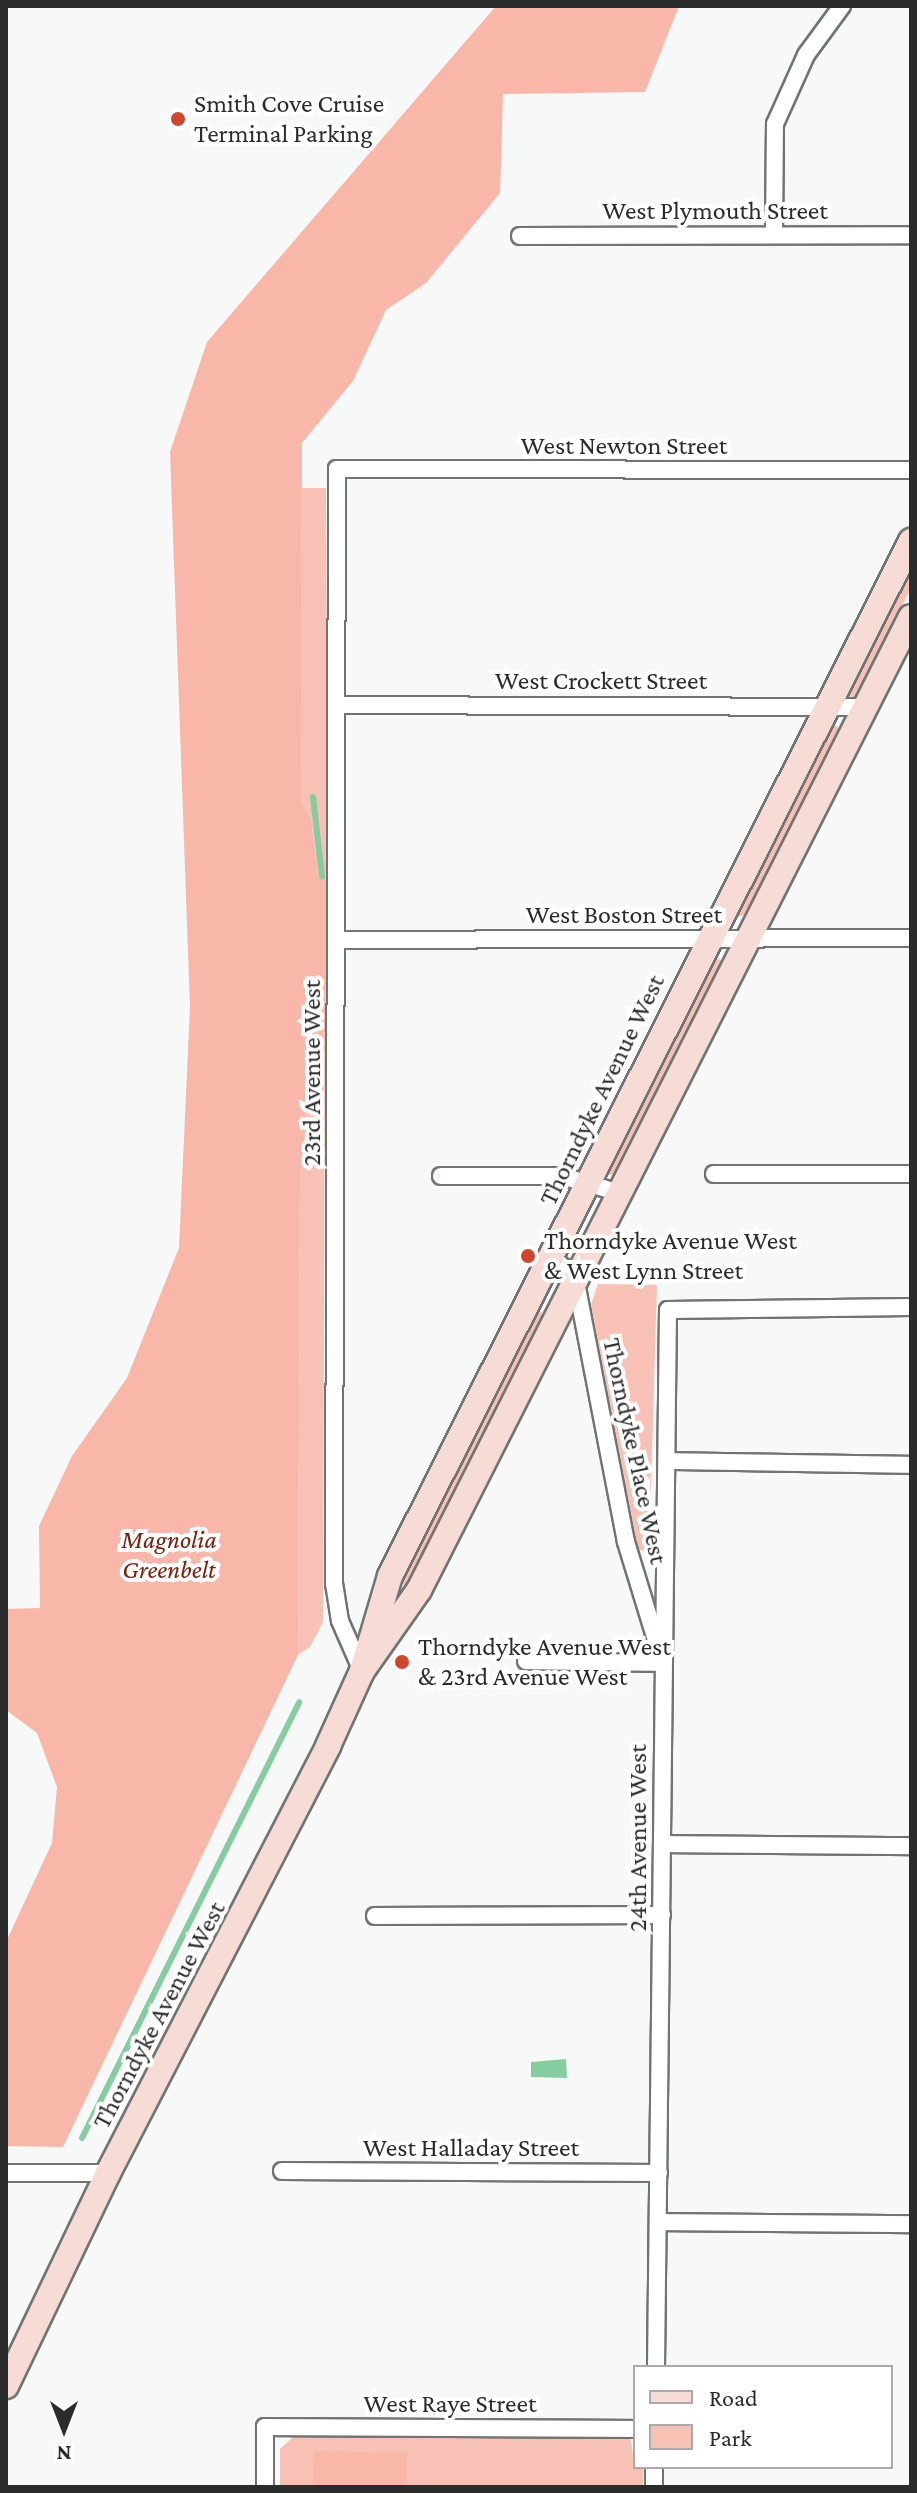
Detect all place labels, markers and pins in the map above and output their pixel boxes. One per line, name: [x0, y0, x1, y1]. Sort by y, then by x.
place label: Smith Cove Cruise Terminal Parking: [194, 88, 384, 150]
marker: Smith Cove Cruise Terminal Parking: [169, 110, 187, 128]
place label: Thorndyke Avenue West & West Lynn Street: [544, 1225, 797, 1286]
marker: Thorndyke Avenue West & West Lynn Street: [519, 1247, 537, 1265]
place label: Thorndyke Avenue West & 23rd Avenue West: [418, 1631, 671, 1692]
marker: Thorndyke Avenue West & 23rd Avenue West: [393, 1653, 411, 1671]

